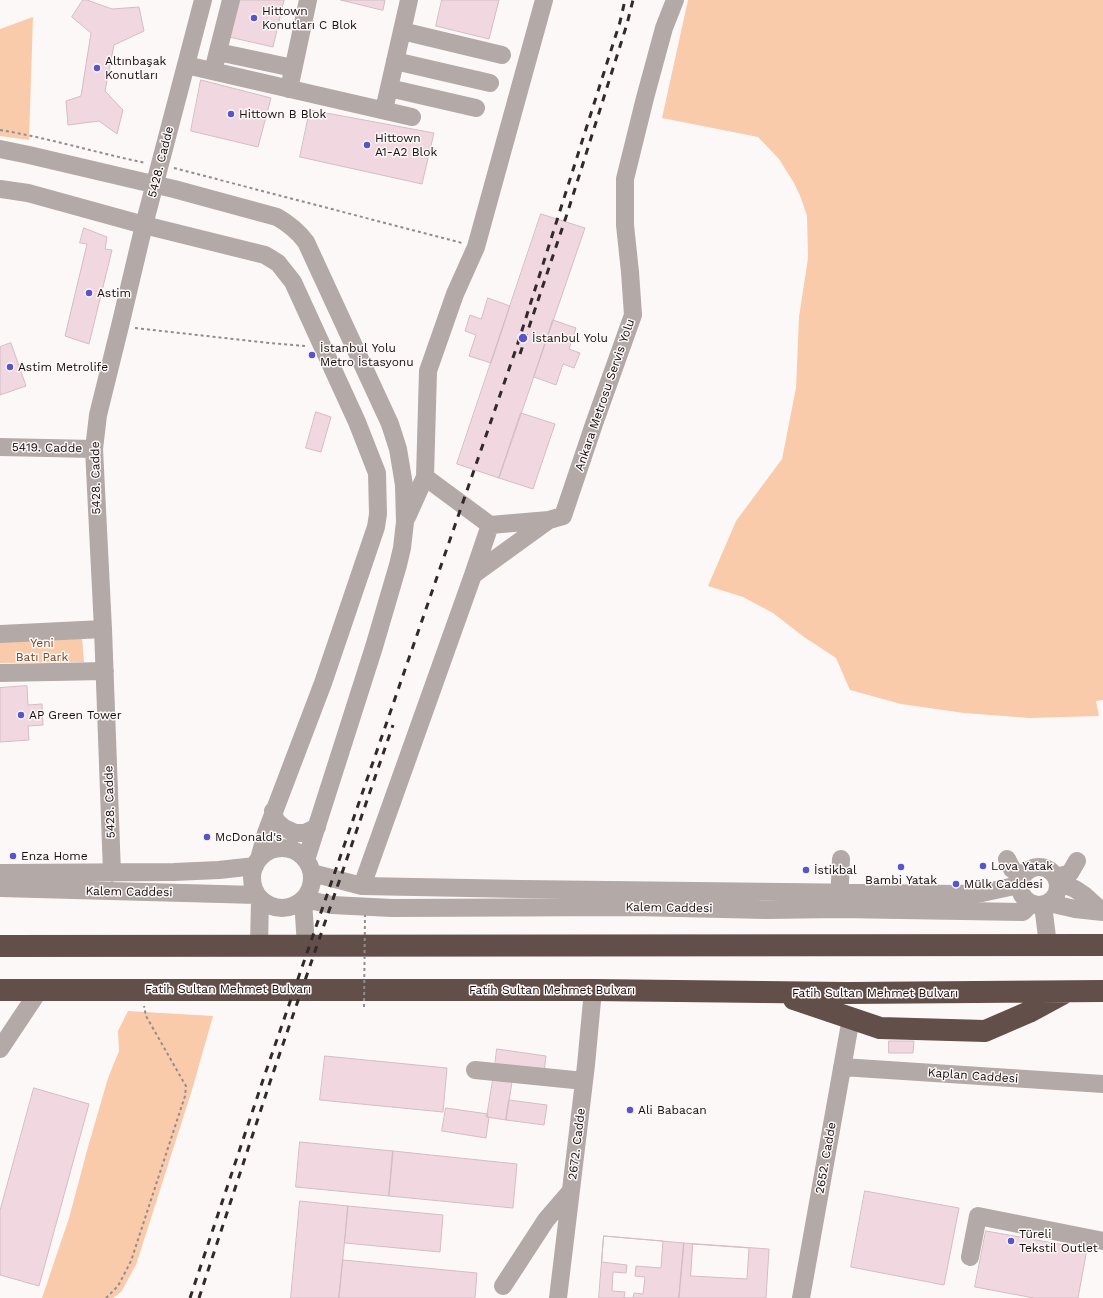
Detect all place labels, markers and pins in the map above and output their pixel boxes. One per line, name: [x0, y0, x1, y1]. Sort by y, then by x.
place label: Hittown Konutları C Blok: [262, 4, 357, 32]
marker: Hittown Konutları C Blok: [249, 13, 259, 23]
place label: Altınbaşak Konutları: [105, 54, 166, 82]
marker: Altınbaşak Konutları: [92, 63, 102, 73]
place label: Hittown B Blok: [239, 107, 326, 121]
marker: Hittown B Blok: [226, 109, 236, 119]
place label: Hittown A1-A2 Blok: [375, 131, 437, 159]
marker: Hittown A1-A2 Blok: [362, 140, 372, 150]
place label: Astim: [97, 286, 131, 300]
marker: Astim: [84, 288, 94, 298]
place label: İstanbul Yolu: [532, 331, 608, 345]
marker: İstanbul Yolu: [517, 332, 529, 344]
place label: İstanbul Yolu Metro İstasyonu: [320, 341, 414, 369]
marker: İstanbul Yolu Metro İstasyonu: [307, 350, 317, 360]
place label: Astim Metrolife: [18, 360, 108, 374]
marker: Astim Metrolife: [5, 362, 15, 372]
place label: AP Green Tower: [29, 708, 122, 722]
marker: AP Green Tower: [16, 710, 26, 720]
place label: McDonald's: [215, 830, 282, 844]
marker: McDonald's: [202, 832, 212, 842]
place label: Enza Home: [21, 849, 88, 863]
marker: Enza Home: [8, 851, 18, 861]
place label: Lova Yatak: [991, 859, 1053, 873]
marker: Lova Yatak: [978, 861, 988, 871]
marker: Bambi Yatak: [896, 862, 906, 872]
place label: İstikbal: [814, 863, 857, 877]
marker: İstikbal: [801, 865, 811, 875]
place label: Bambi Yatak: [865, 873, 937, 887]
place label: Mülk Caddesi: [964, 877, 1043, 891]
marker: Mülk Caddesi: [951, 879, 961, 889]
place label: Ali Babacan: [638, 1103, 707, 1117]
marker: Ali Babacan: [625, 1105, 635, 1115]
place label: Türeli Tekstil Outlet: [1019, 1227, 1098, 1255]
marker: Türeli Tekstil Outlet: [1006, 1236, 1016, 1246]

